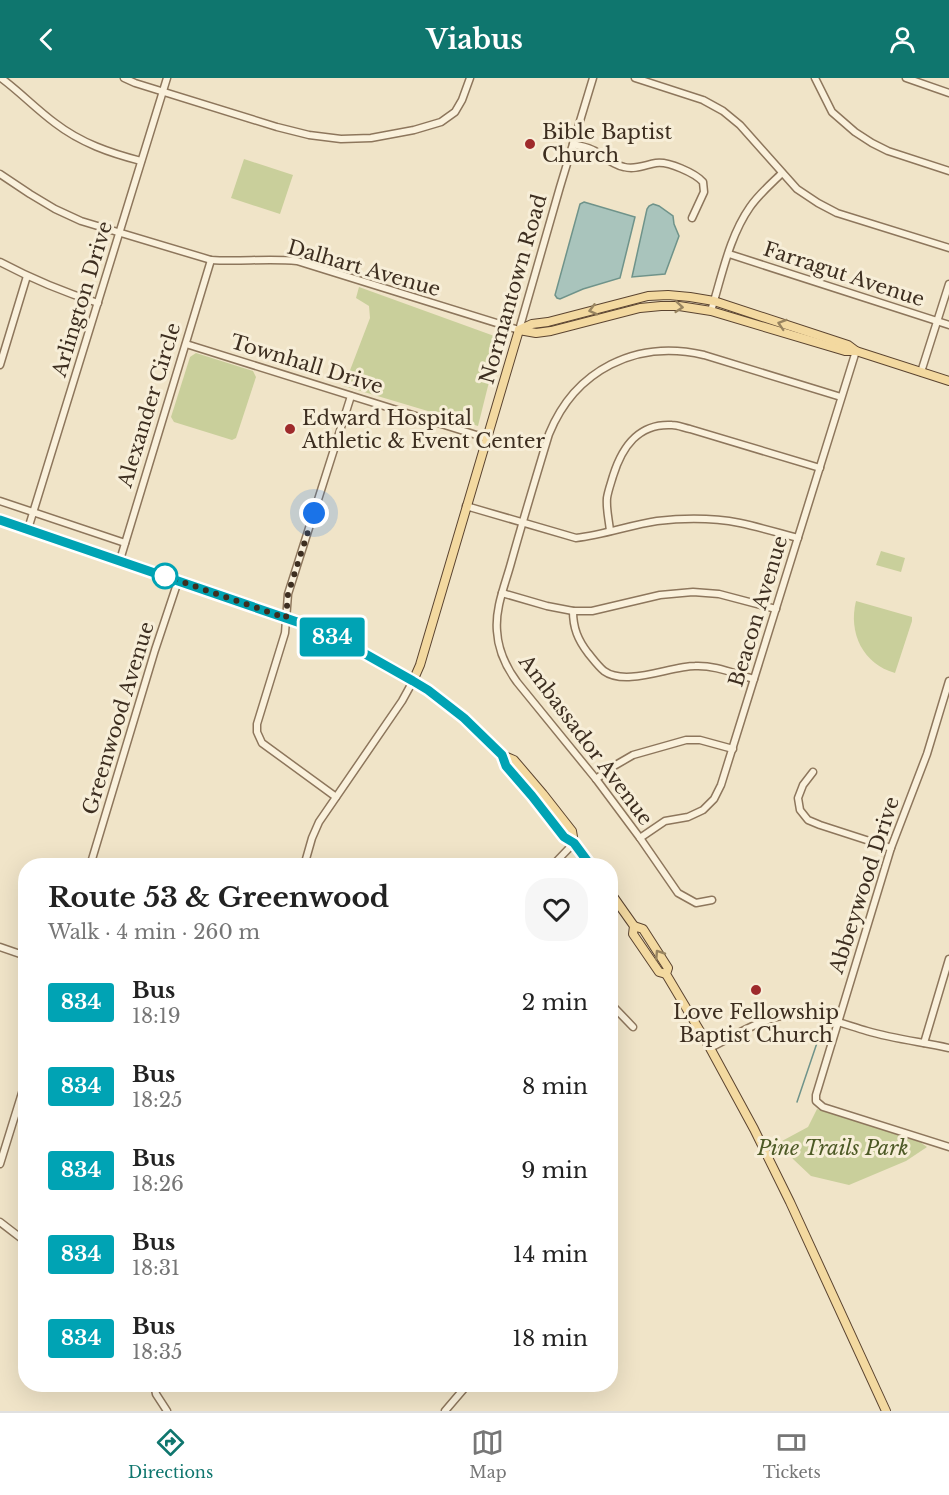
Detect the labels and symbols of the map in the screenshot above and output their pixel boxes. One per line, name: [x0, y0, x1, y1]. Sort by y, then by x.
place label: Bible Baptist Church: [542, 120, 672, 167]
marker: Bible Baptist Church: [523, 137, 537, 151]
street label: Normantown Road: [474, 191, 552, 387]
street label: Arlington Drive: [47, 218, 117, 381]
street label: Dalhart Avenue: [285, 235, 443, 301]
street label: Farragut Avenue: [760, 237, 928, 311]
one-way arrow: [674, 300, 684, 313]
one-way arrow: [588, 302, 598, 315]
one-way arrow: [777, 318, 788, 331]
street label: Alexander Circle: [112, 320, 185, 491]
street label: Townhall Drive: [228, 329, 386, 399]
place label: Edward Hospital Athletic & Event Center: [301, 406, 545, 453]
marker: Edward Hospital Athletic & Event Center: [283, 422, 297, 436]
your location: [299, 498, 329, 528]
street label: Beacon Avenue: [724, 533, 792, 689]
unlabelled marker: [152, 563, 178, 589]
line badge: 834: [298, 618, 366, 656]
street label: Greenwood Avenue: [77, 619, 159, 817]
street label: Ambassador Avenue: [514, 649, 658, 830]
street label: Abbeywood Drive: [824, 793, 904, 978]
one-way arrow: [655, 949, 666, 960]
marker: Love Fellowship Baptist Church: [749, 983, 763, 997]
place label: Love Fellowship Baptist Church: [673, 1000, 839, 1047]
park label: Pine Trails Park: [756, 1136, 909, 1160]

